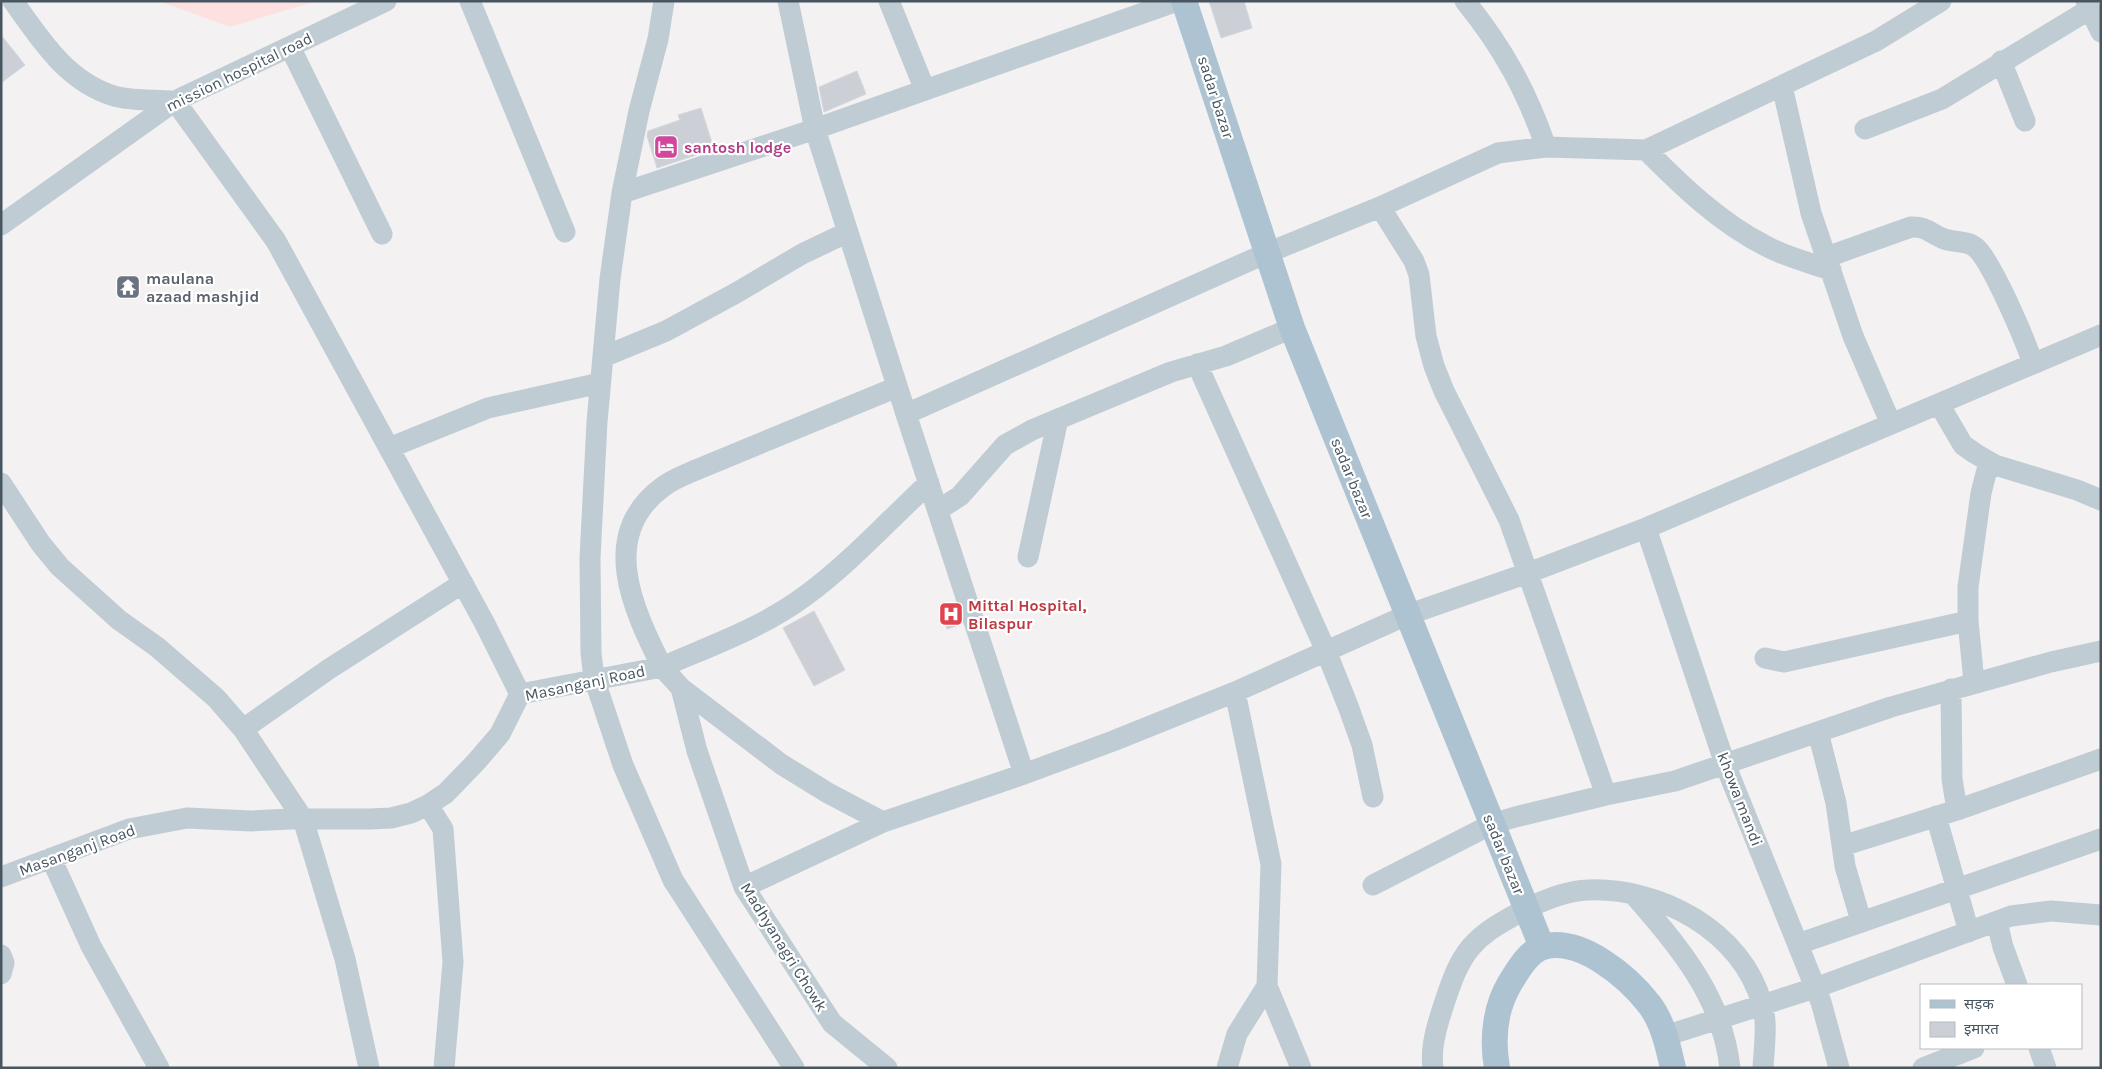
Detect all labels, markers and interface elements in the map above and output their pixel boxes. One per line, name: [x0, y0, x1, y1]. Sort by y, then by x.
street label: mission hospital road: [163, 28, 315, 116]
street label: sadar bazar: [1194, 53, 1238, 141]
hotel icon: santosh lodge: [653, 134, 679, 160]
place label: santosh lodge: [684, 138, 791, 157]
place label: maulana azaad mashjid: [146, 269, 259, 306]
temple icon: maulana azaad mashjid: [115, 274, 141, 300]
street label: sadar bazar: [1327, 435, 1377, 521]
place label: Mittal Hospital, Bilaspur: [968, 596, 1087, 633]
hospital icon: Mittal Hospital, Bilaspur: [938, 601, 964, 627]
street label: Masanganj Road: [523, 661, 647, 705]
street label: khowa mandi: [1713, 749, 1767, 849]
street label: sadar bazar: [1479, 811, 1529, 897]
street label: Masanganj Road: [16, 820, 138, 880]
street label: Madhyanagri Chowk: [737, 879, 831, 1015]
legend: [1920, 984, 2082, 1049]
text: सड़क: [1964, 995, 1994, 1013]
text: इमारत: [1964, 1020, 1999, 1038]

